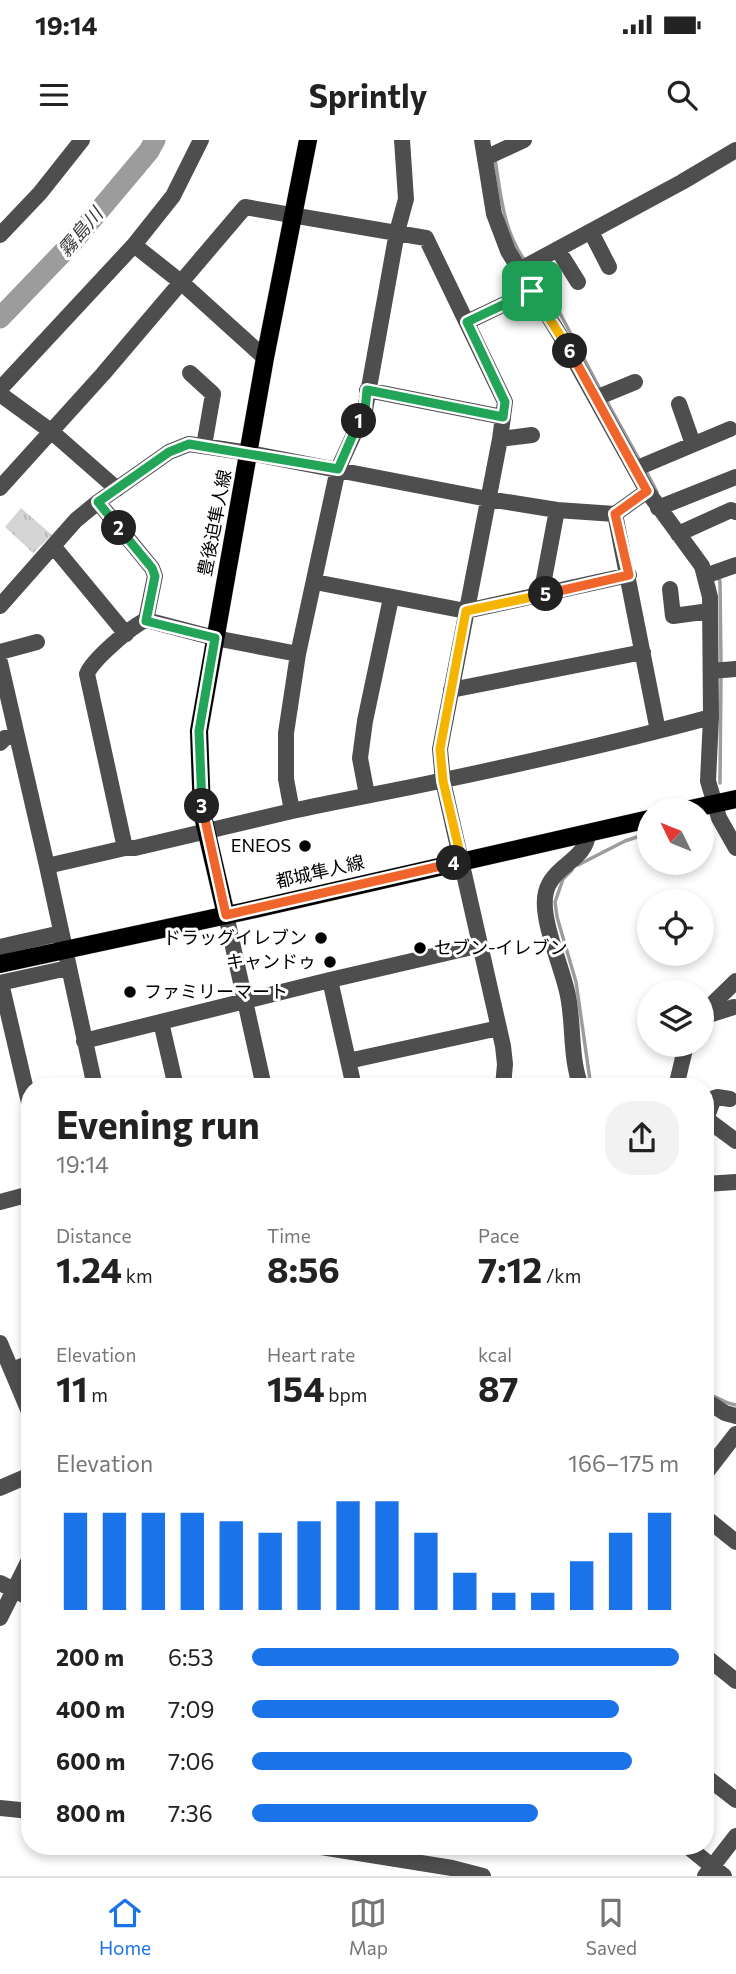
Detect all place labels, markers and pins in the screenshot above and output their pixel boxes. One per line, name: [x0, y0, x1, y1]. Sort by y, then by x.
pin: [502, 261, 562, 321]
pin: 6: [552, 334, 588, 368]
pin: 1: [342, 404, 376, 438]
pin: 2: [102, 510, 136, 546]
pin: 5: [528, 576, 564, 612]
pin: 3: [184, 788, 220, 824]
place label: ENEOS: [231, 834, 291, 856]
marker: ENEOS: [297, 838, 313, 854]
pin: 4: [436, 846, 472, 880]
place label: ドラッグイレブン: [163, 926, 307, 948]
marker: ドラッグイレブン: [313, 930, 329, 946]
place label: セブン-イレブン: [434, 936, 568, 958]
marker: セブン-イレブン: [412, 940, 428, 956]
place label: キャンドゥ: [226, 950, 316, 972]
marker: キャンドゥ: [322, 954, 338, 970]
place label: ファミリーマート: [144, 980, 288, 1002]
marker: ファミリーマート: [122, 984, 138, 1000]

